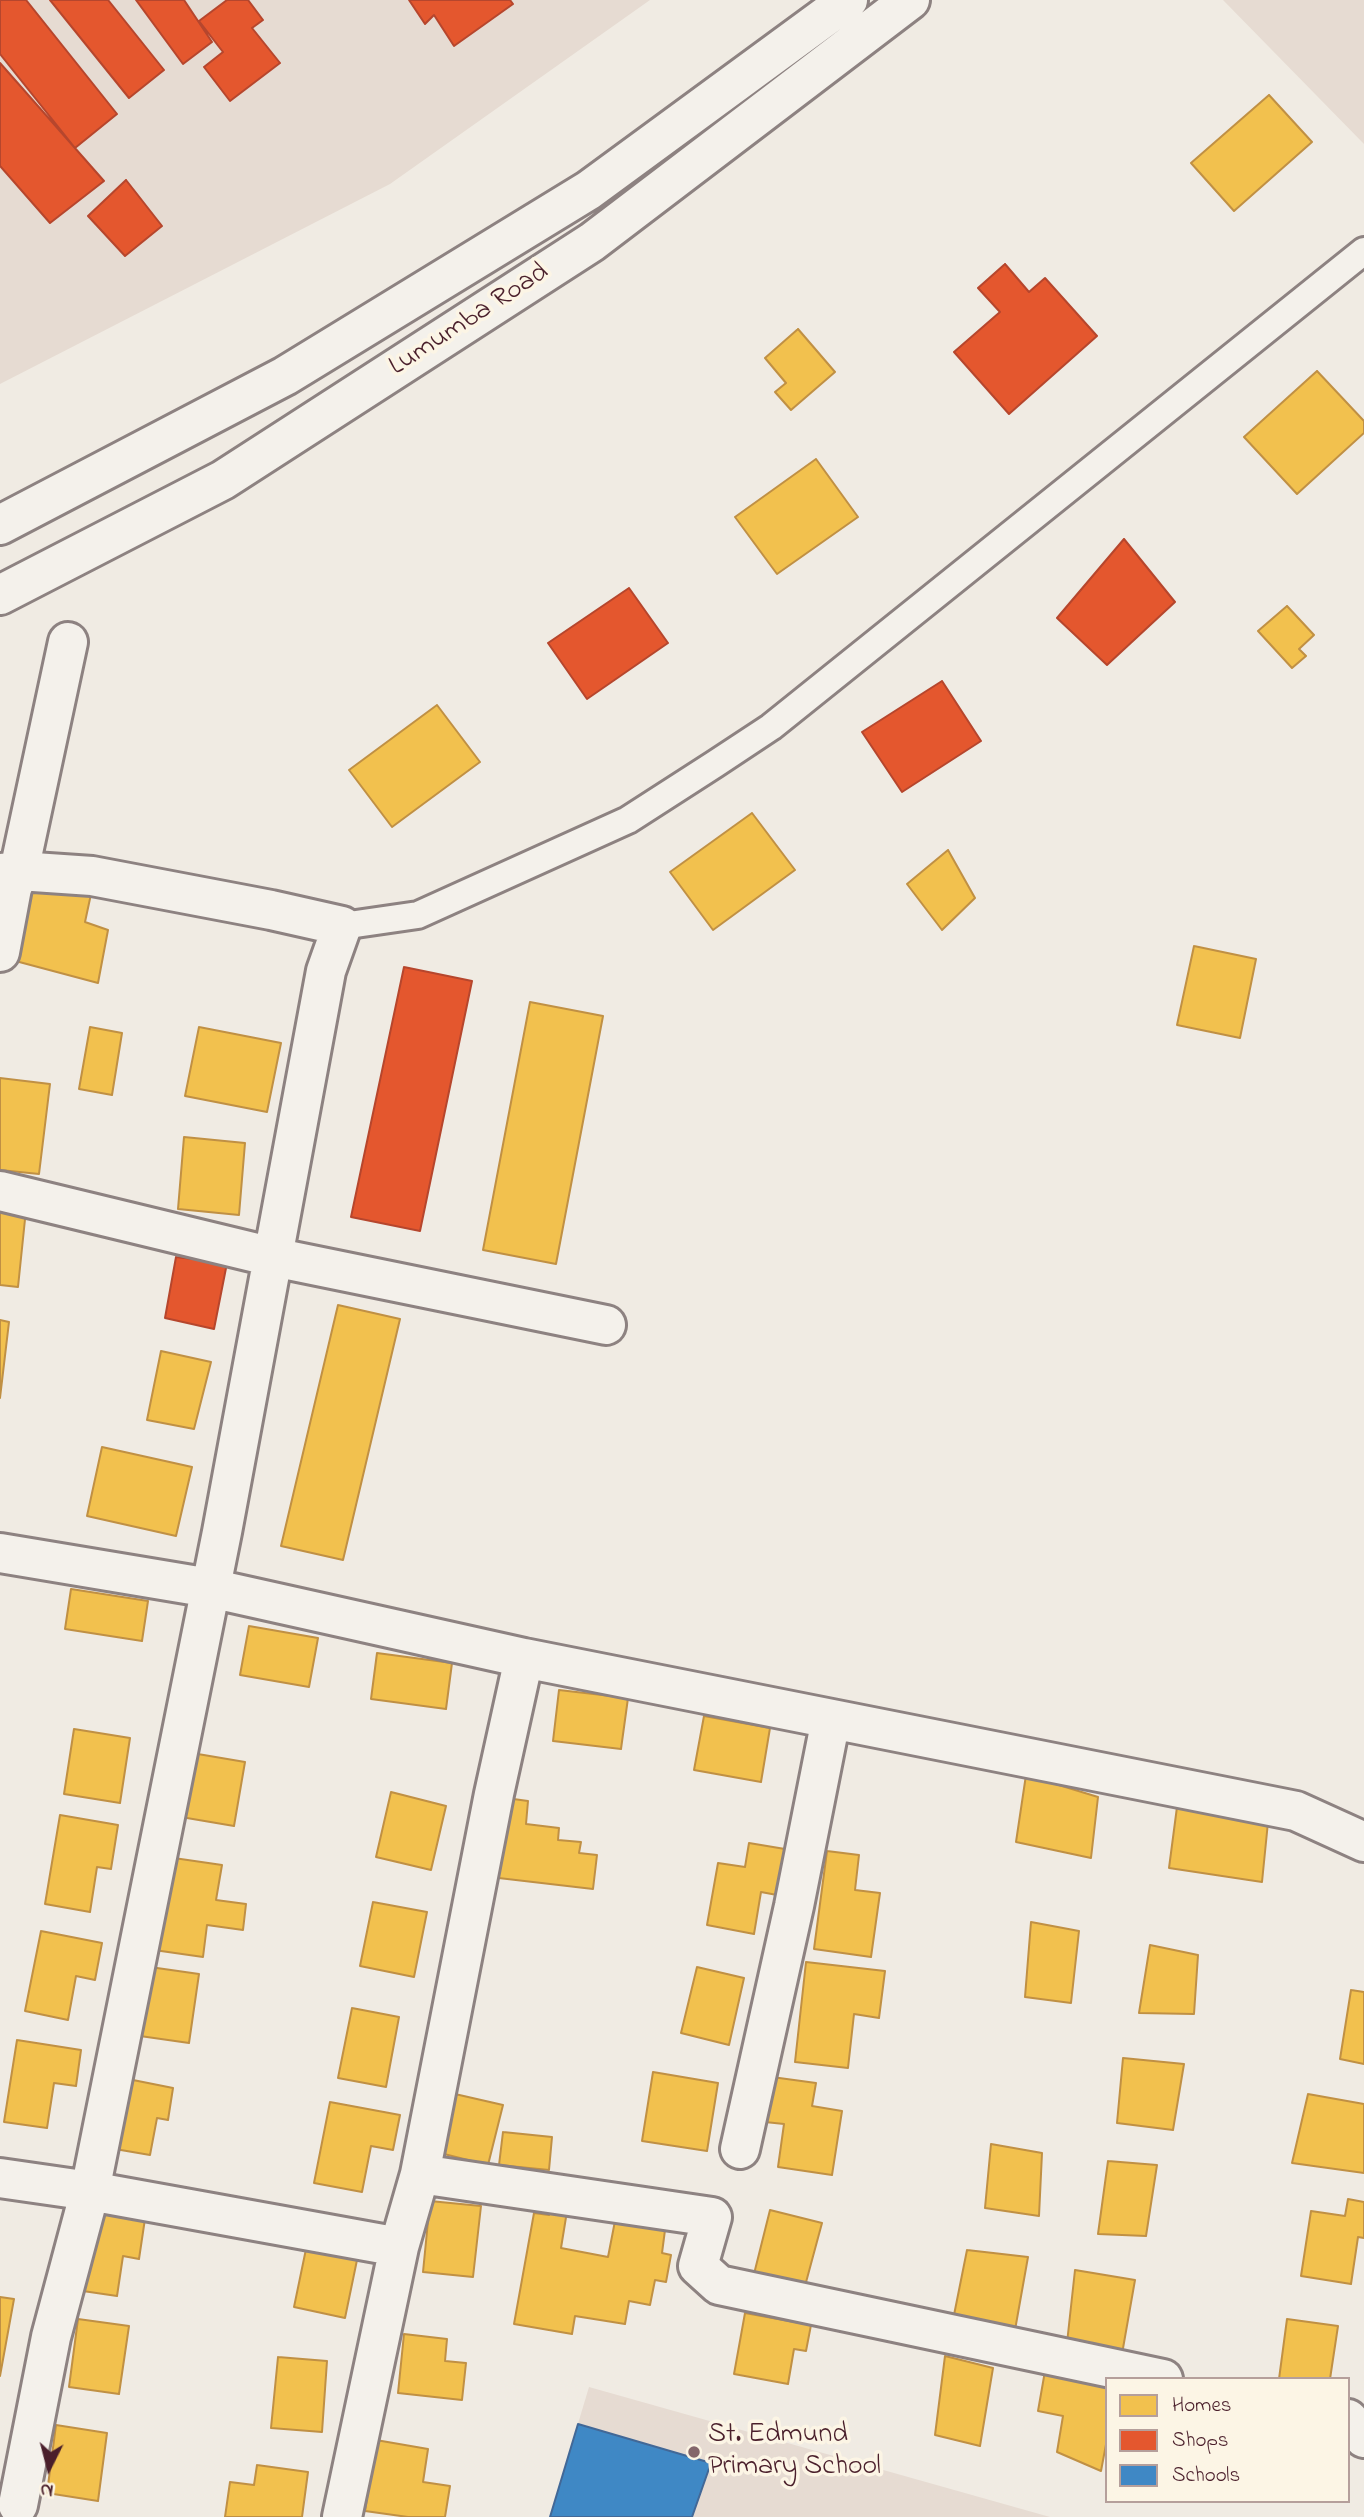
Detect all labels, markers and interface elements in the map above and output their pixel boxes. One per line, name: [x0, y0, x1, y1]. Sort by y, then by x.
street label: Lumumba Road: [384, 257, 556, 385]
legend: [1105, 2377, 1350, 2503]
text: Homes: [1172, 2391, 1232, 2421]
place label: St. Edmund Primary School: [708, 2419, 881, 2485]
text: Shops: [1172, 2426, 1229, 2456]
north arrow: [14, 2433, 84, 2503]
marker: St. Edmund Primary School: [686, 2444, 702, 2460]
text: Schools: [1172, 2461, 1240, 2491]
text: N: [39, 2475, 55, 2503]

